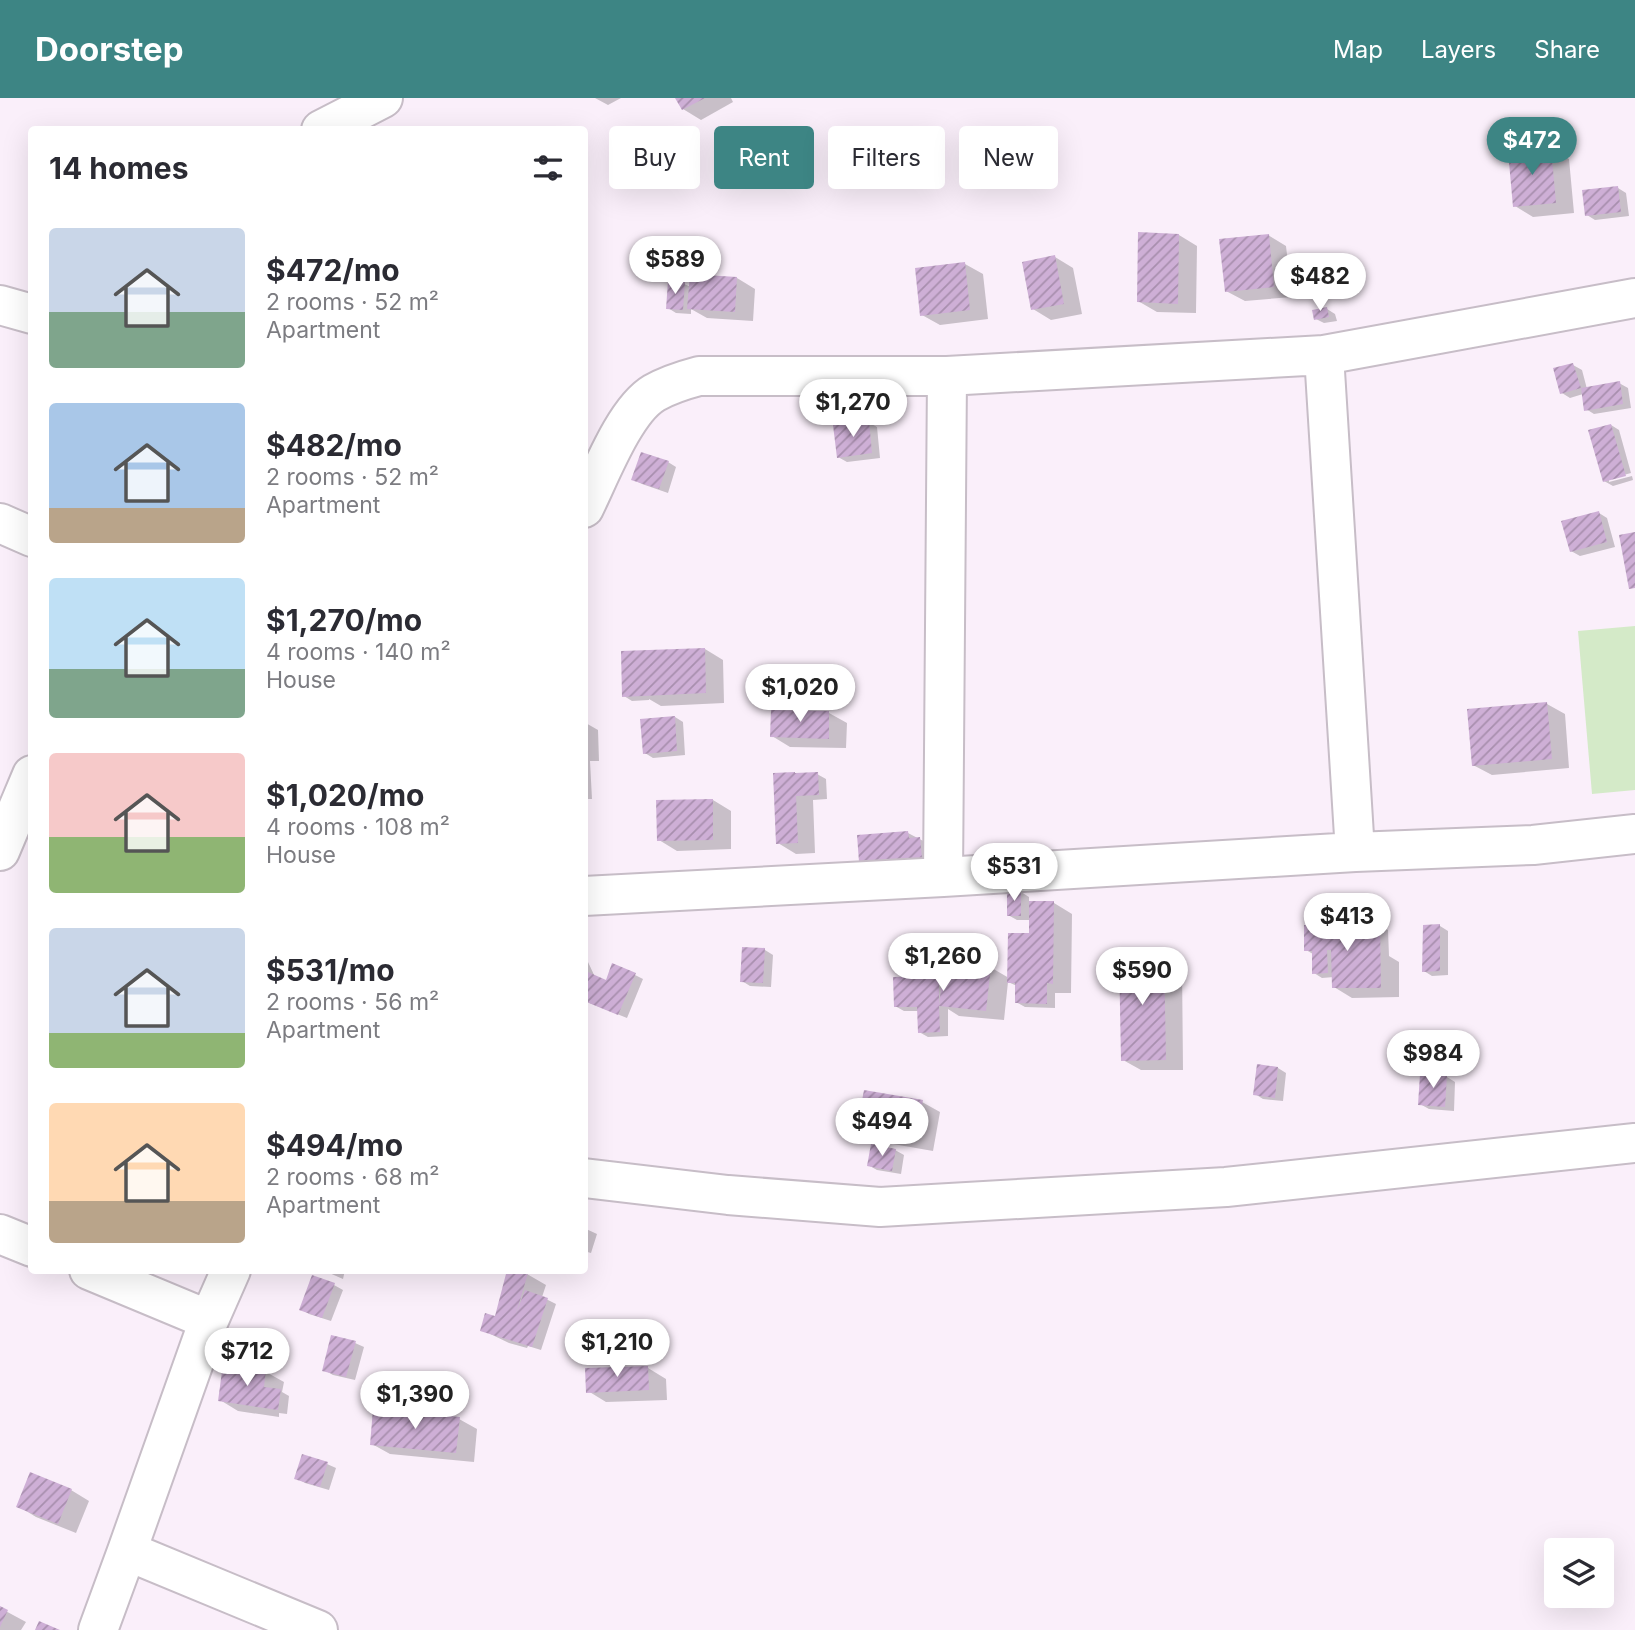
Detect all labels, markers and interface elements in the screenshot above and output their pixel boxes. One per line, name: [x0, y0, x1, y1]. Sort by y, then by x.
text: Doorstep: [35, 29, 183, 69]
text: Map: [1333, 35, 1383, 64]
text: Layers: [1421, 35, 1496, 64]
text: Share: [1534, 35, 1600, 64]
pin: $472: [1491, 118, 1573, 177]
chip: Buy: [609, 126, 700, 189]
chip: Rent: [714, 126, 814, 189]
chip: Filters: [828, 126, 945, 189]
chip: New: [959, 126, 1058, 189]
text: $472: [1503, 126, 1561, 154]
icon: filters: [529, 149, 567, 187]
text: 14 homes: [49, 150, 188, 186]
pin: $589: [634, 236, 716, 296]
text: $589: [645, 245, 705, 273]
text: $472/mo: [266, 252, 400, 288]
pin: $482: [1279, 254, 1361, 313]
icon: home: [105, 256, 189, 340]
text: $482: [1290, 262, 1350, 290]
text: 2 rooms · 52 m²: [266, 288, 439, 316]
text: Apartment: [266, 316, 380, 344]
pin: $1,270: [796, 380, 910, 439]
text: $1,270: [815, 388, 891, 416]
text: $482/mo: [266, 427, 402, 463]
icon: home: [105, 431, 189, 515]
text: 2 rooms · 52 m²: [266, 463, 439, 491]
text: Apartment: [266, 491, 380, 519]
text: $1,270/mo: [266, 602, 422, 638]
icon: home: [105, 606, 189, 690]
text: 4 rooms · 140 m²: [266, 638, 451, 666]
pin: $1,020: [743, 664, 857, 724]
text: House: [266, 666, 336, 694]
text: $1,020: [761, 673, 839, 701]
text: $1,020/mo: [266, 777, 425, 813]
icon: home: [105, 781, 189, 865]
text: 4 rooms · 108 m²: [266, 813, 450, 841]
text: House: [266, 841, 336, 869]
pin: $531: [973, 844, 1055, 903]
text: $531: [987, 852, 1041, 880]
pin: $413: [1306, 894, 1388, 953]
text: $413: [1320, 902, 1374, 930]
pin: $1,260: [886, 934, 1000, 993]
text: $1,260: [904, 942, 982, 970]
pin: $590: [1101, 948, 1183, 1007]
text: $531/mo: [266, 952, 395, 988]
icon: home: [105, 956, 189, 1040]
text: $590: [1112, 956, 1172, 984]
text: 2 rooms · 56 m²: [266, 988, 439, 1016]
text: Apartment: [266, 1016, 380, 1044]
pin: $984: [1392, 1030, 1474, 1090]
text: $984: [1403, 1039, 1463, 1067]
pin: $494: [841, 1098, 923, 1158]
text: $494: [851, 1107, 913, 1135]
text: $494/mo: [266, 1127, 403, 1163]
icon: home: [105, 1131, 189, 1215]
text: 2 rooms · 68 m²: [266, 1163, 439, 1191]
text: Apartment: [266, 1191, 380, 1219]
pin: $1,210: [560, 1320, 674, 1379]
pin: $712: [206, 1328, 288, 1388]
text: $1,210: [581, 1328, 653, 1356]
text: $712: [221, 1337, 273, 1365]
pin: $1,390: [358, 1372, 472, 1431]
text: $1,390: [376, 1380, 454, 1408]
map controls: [1544, 1538, 1614, 1608]
button: layers: [1544, 1538, 1614, 1608]

